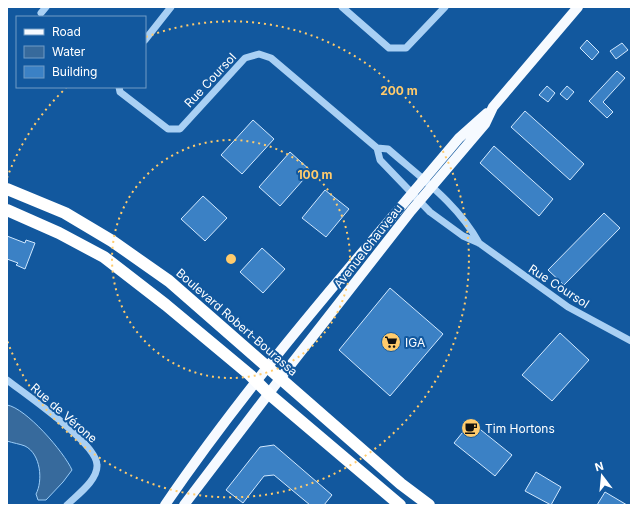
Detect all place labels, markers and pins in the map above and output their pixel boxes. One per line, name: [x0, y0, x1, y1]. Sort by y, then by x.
centre of rings: [224, 252, 238, 266]
supermarket icon: IGA: [380, 331, 402, 353]
place label: IGA: [405, 335, 425, 350]
cafe icon: Tim Hortons: [460, 417, 482, 439]
place label: Tim Hortons: [485, 421, 555, 436]

